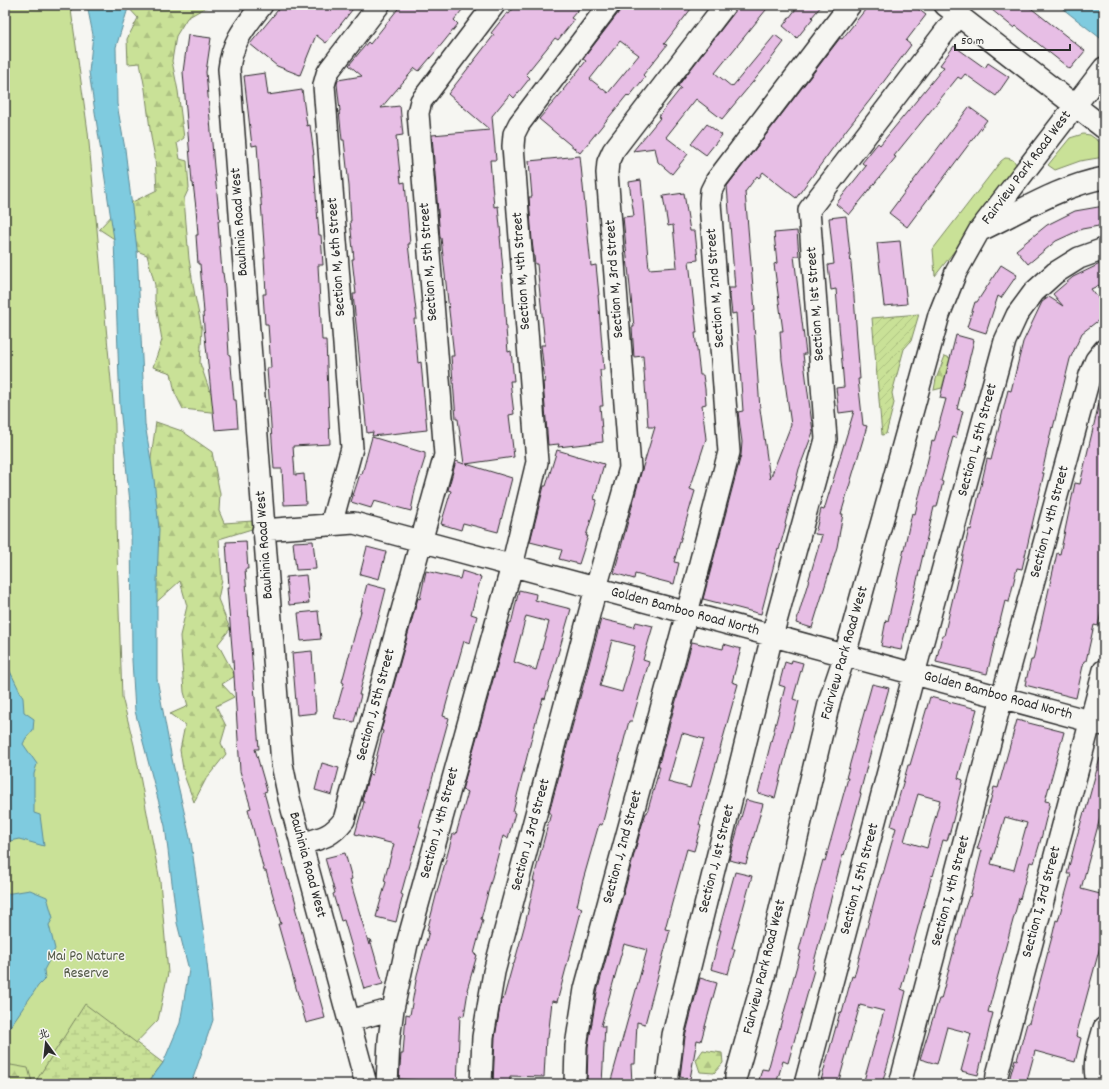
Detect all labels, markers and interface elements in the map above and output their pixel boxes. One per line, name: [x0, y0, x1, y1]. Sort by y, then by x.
scale bar: [955, 26, 1070, 52]
text: 50 m: [961, 33, 984, 50]
street label: Fairview Park Road West: [977, 106, 1078, 230]
street label: Bauhinia Road West: [225, 166, 255, 277]
street label: Section M, 6th Street: [322, 196, 352, 317]
street label: Section M, 5th Street: [414, 201, 444, 322]
street label: Section M, 4th Street: [507, 211, 537, 331]
street label: Section M, 3rd Street: [600, 219, 630, 339]
street label: Section M, 2nd Street: [701, 227, 731, 349]
street label: Section M, 1st Street: [801, 246, 831, 362]
street label: Section L, 5th Street: [952, 381, 1004, 499]
street label: Section L, 4th Street: [1024, 463, 1076, 581]
street label: Bauhinia Road West: [250, 489, 280, 600]
street label: Golden Bamboo Road North: [608, 582, 762, 642]
street label: Fairview Park Road West: [815, 583, 875, 722]
street label: Section J, 5th Street: [350, 646, 402, 764]
street label: Golden Bamboo Road North: [921, 666, 1075, 726]
street label: Section J, 4th Street: [415, 764, 466, 881]
street label: Section J, 3rd Street: [505, 776, 557, 894]
street label: Section J, 2nd Street: [597, 787, 649, 906]
street label: Section J, 1st Street: [693, 802, 741, 916]
street label: Bauhinia Road West: [282, 810, 332, 921]
street label: Section I, 5th Street: [835, 820, 886, 937]
street label: Section I, 4th Street: [926, 833, 976, 949]
street label: Section I, 3rd Street: [1017, 843, 1068, 960]
street label: Fairview Park Road West: [738, 897, 793, 1037]
park label: Mai Po Nature Reserve: [47, 946, 125, 985]
north arrow: [26, 1023, 66, 1063]
text: 北: [37, 1026, 51, 1044]

